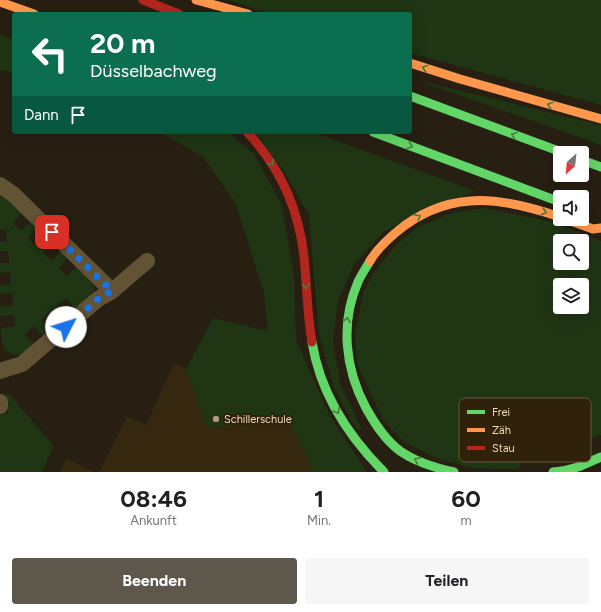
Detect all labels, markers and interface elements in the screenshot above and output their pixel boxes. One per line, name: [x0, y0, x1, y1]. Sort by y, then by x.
text: 20 m: [90, 26, 155, 60]
icon: left: [24, 28, 76, 80]
text: Düsselbachweg: [90, 60, 217, 82]
one-way arrow: [422, 64, 429, 73]
one-way arrow: [546, 101, 553, 110]
icon: arrive: [67, 104, 89, 126]
text: Dann: [24, 106, 59, 124]
one-way arrow: [511, 131, 518, 139]
one-way arrow: [406, 141, 413, 149]
north arrow: [553, 146, 589, 182]
map controls: [553, 146, 589, 314]
one-way arrow: [266, 158, 273, 165]
button: sound: [553, 190, 589, 226]
one-way arrow: [540, 207, 547, 215]
one-way arrow: [414, 214, 422, 221]
pin: [35, 215, 69, 249]
icon: arrive: [41, 221, 63, 243]
button: search: [553, 234, 589, 270]
button: layers: [553, 278, 589, 314]
one-way arrow: [301, 283, 310, 289]
position arrow: [45, 306, 87, 348]
one-way arrow: [342, 317, 351, 323]
legend: [459, 398, 591, 462]
text: Frei: [492, 406, 510, 419]
one-way arrow: [332, 407, 339, 414]
place label: Schillerschule: [224, 413, 292, 426]
marker: Schillerschule: [211, 414, 221, 424]
text: Zäh: [492, 424, 511, 437]
text: Stau: [492, 442, 515, 455]
one-way arrow: [414, 457, 422, 465]
text: 08:46: [120, 484, 187, 513]
text: 1: [314, 484, 324, 513]
text: 60: [451, 484, 481, 513]
text: Ankunft: [130, 513, 177, 528]
text: Min.: [307, 513, 331, 528]
text: m: [460, 513, 472, 528]
button: Beenden: [12, 558, 297, 604]
button: Teilen: [305, 558, 589, 604]

